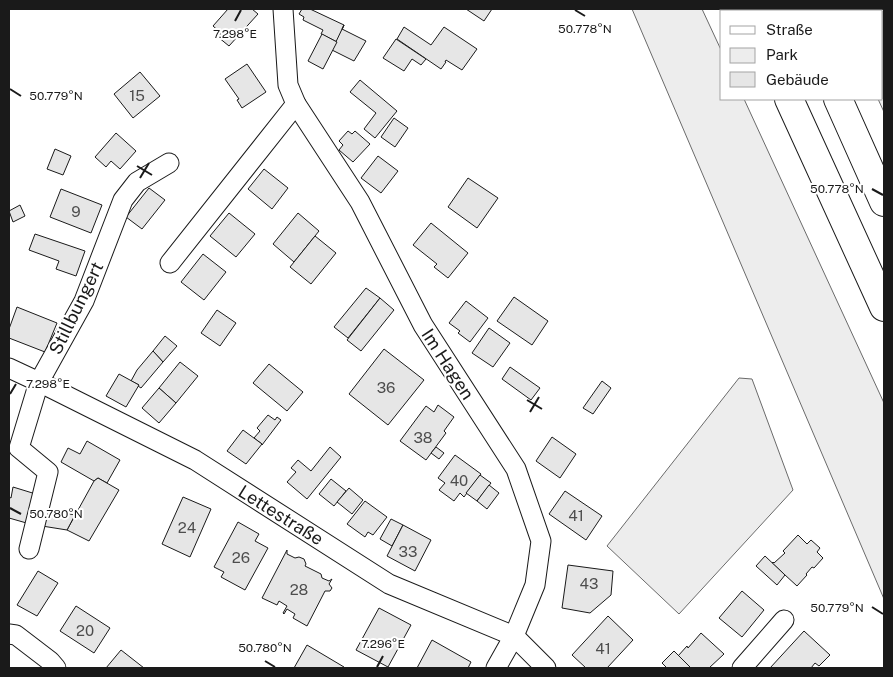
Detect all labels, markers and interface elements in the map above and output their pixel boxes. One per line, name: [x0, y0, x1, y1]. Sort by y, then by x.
legend: [720, 10, 883, 100]
text: Straße: [766, 21, 813, 38]
text: 50.778°N: [558, 22, 612, 36]
text: 7.298°E: [213, 27, 257, 41]
text: Park: [766, 46, 798, 63]
text: Gebäude: [766, 71, 829, 88]
house number: 15: [129, 87, 145, 104]
text: 50.779°N: [29, 89, 83, 103]
text: 50.778°N: [810, 182, 864, 196]
house number: 9: [71, 203, 81, 220]
street label: Stillbungert: [45, 258, 107, 358]
street label: Im Hagen: [417, 325, 479, 403]
text: 7.298°E: [26, 377, 70, 391]
house number: 36: [377, 379, 395, 396]
house number: 38: [413, 429, 433, 446]
house number: 40: [450, 472, 468, 489]
street label: Lettestraße: [235, 481, 327, 549]
text: 50.780°N: [29, 507, 83, 521]
house number: 41: [568, 507, 584, 524]
house number: 24: [178, 519, 196, 536]
house number: 33: [399, 543, 417, 560]
house number: 26: [232, 549, 250, 566]
house number: 43: [580, 575, 598, 592]
house number: 28: [290, 581, 308, 598]
text: 50.779°N: [810, 601, 864, 615]
house number: 20: [76, 622, 94, 639]
text: 7.296°E: [361, 637, 405, 651]
house number: 41: [595, 640, 611, 657]
text: 50.780°N: [238, 641, 292, 655]

